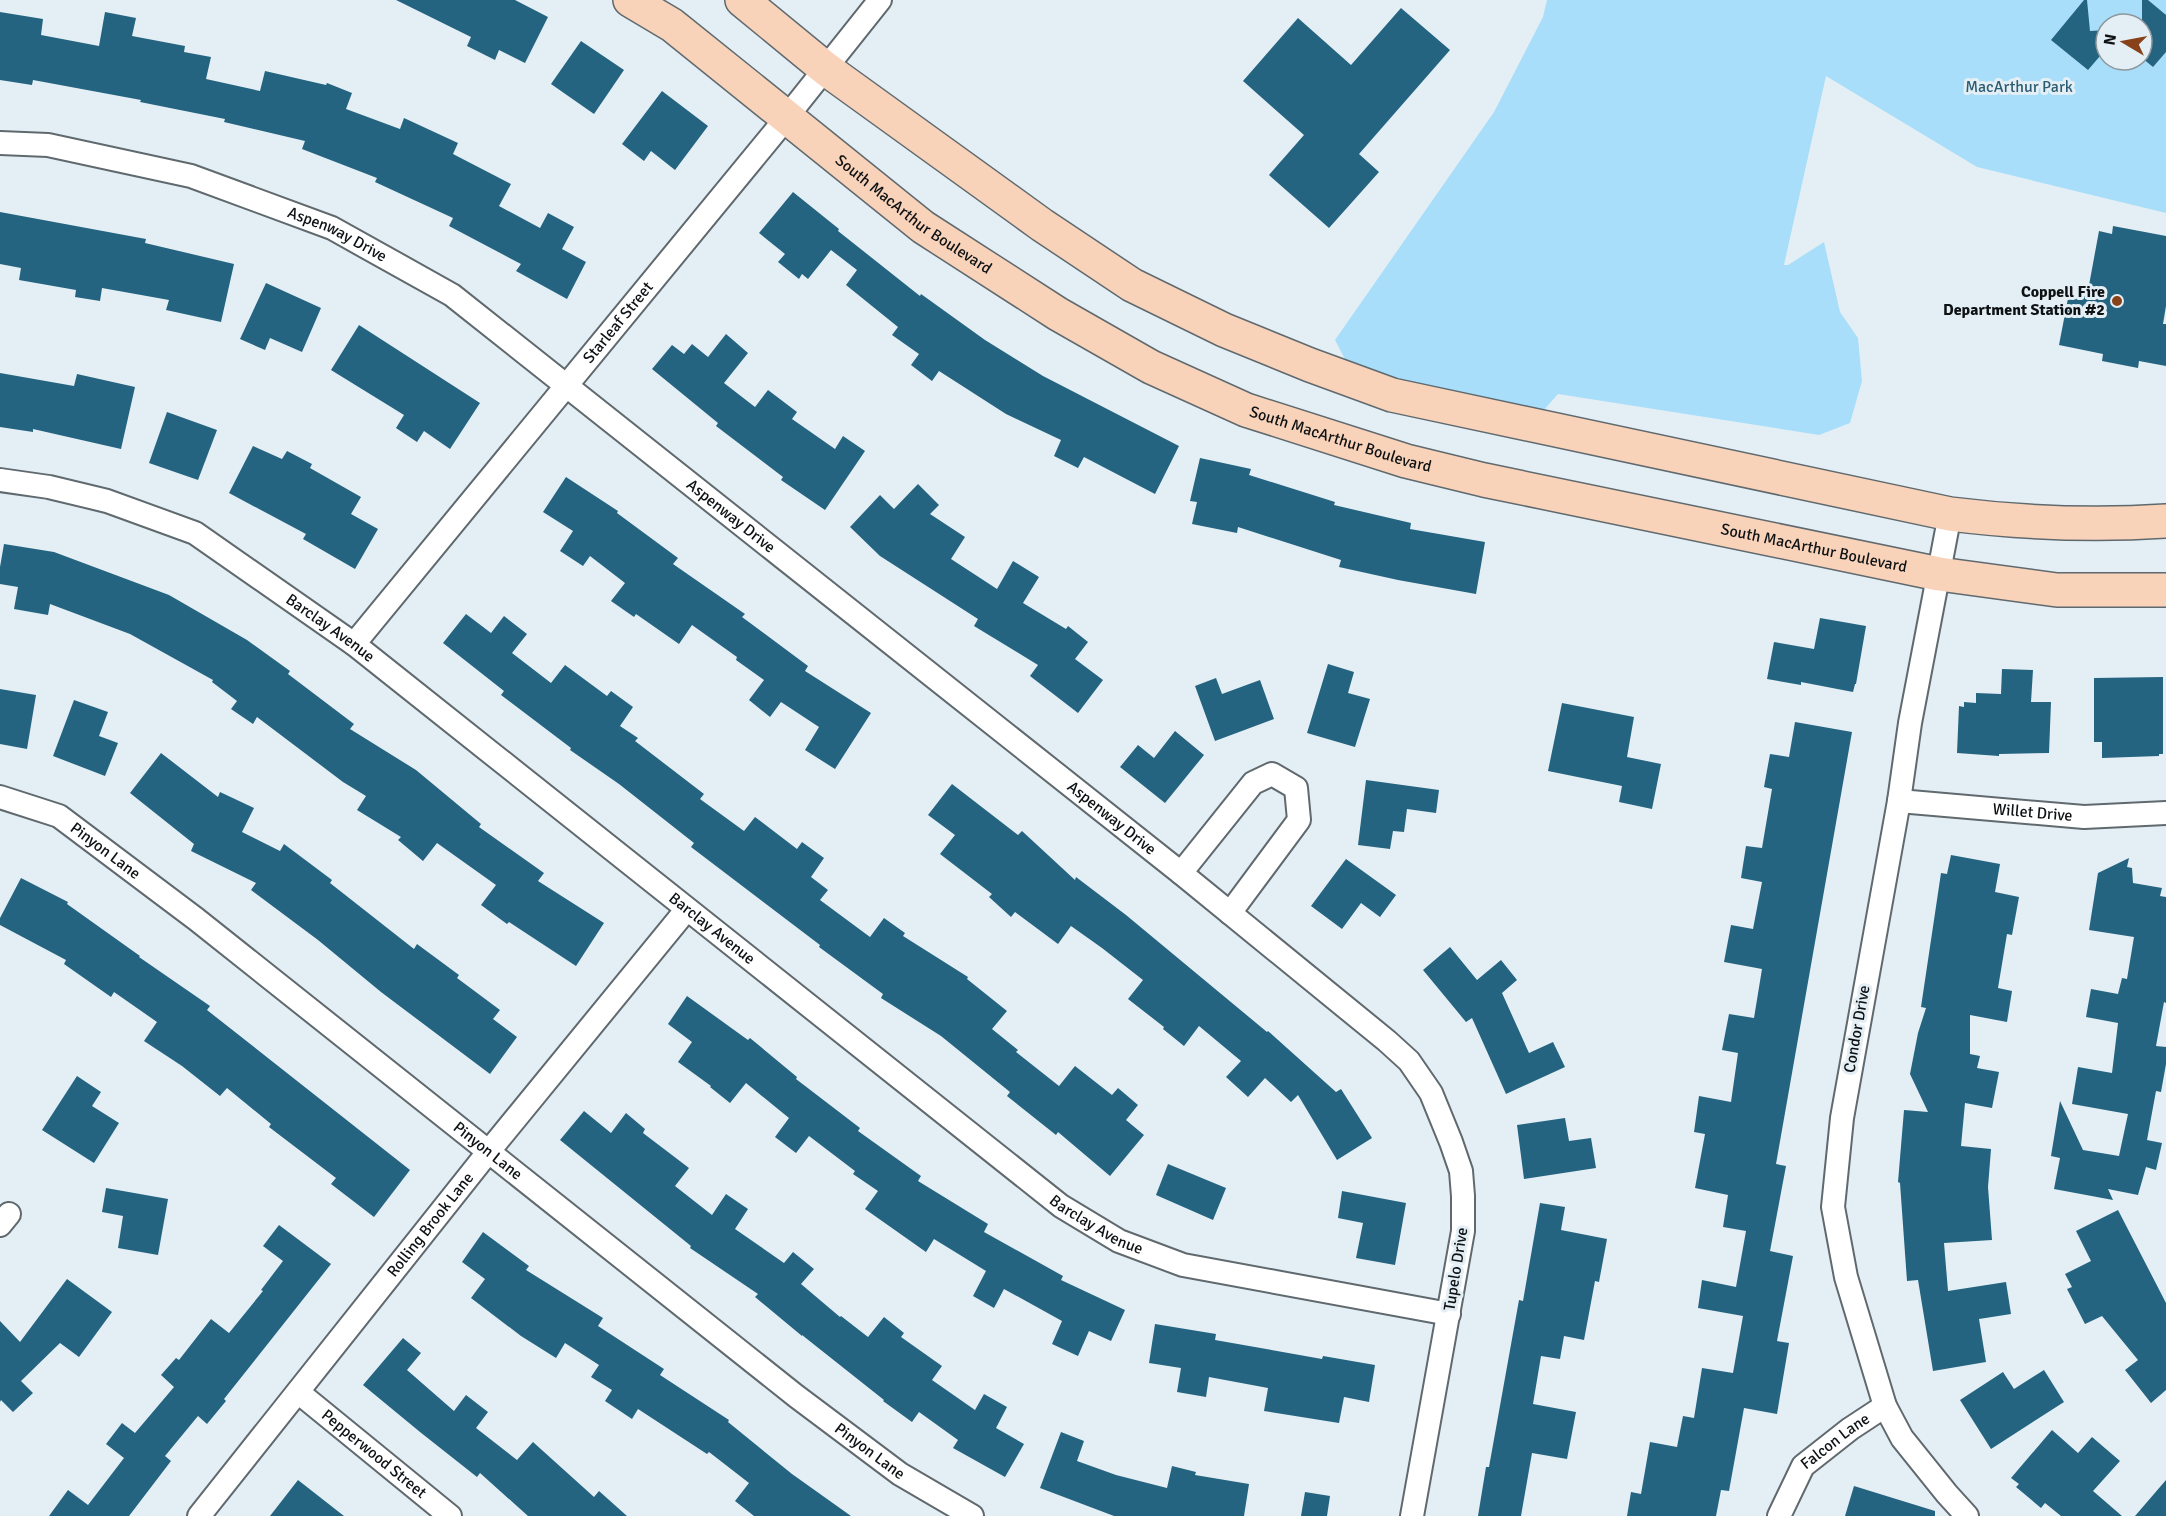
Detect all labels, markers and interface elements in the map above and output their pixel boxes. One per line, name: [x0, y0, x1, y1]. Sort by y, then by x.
north arrow: [2094, 12, 2154, 72]
text: N: [2099, 32, 2121, 47]
park label: MacArthur Park: [1965, 77, 2073, 97]
street label: South MacArthur Boulevard: [831, 150, 995, 279]
street label: Aspenway Drive: [285, 202, 390, 267]
street label: Starleaf Street: [579, 277, 658, 368]
place label: Coppell Fire Department Station #2: [1943, 282, 2105, 320]
marker: Coppell Fire Department Station #2: [2110, 294, 2124, 308]
street label: South MacArthur Boulevard: [1247, 402, 1434, 477]
street label: Aspenway Drive: [682, 475, 779, 557]
street label: South MacArthur Boulevard: [1719, 519, 1909, 577]
street label: Barclay Avenue: [282, 589, 379, 667]
street label: Aspenway Drive: [1063, 777, 1160, 859]
street label: Willet Drive: [1992, 799, 2073, 826]
street label: Pinyon Lane: [66, 818, 145, 884]
street label: Barclay Avenue: [665, 888, 759, 969]
street label: Condor Drive: [1839, 984, 1875, 1074]
street label: Pinyon Lane: [449, 1117, 526, 1184]
street label: Rolling Brook Lane: [383, 1168, 478, 1281]
street label: Barclay Avenue: [1045, 1191, 1146, 1259]
street label: Tupelo Drive: [1440, 1226, 1472, 1312]
street label: Pepperwood Street: [317, 1405, 431, 1503]
street label: Falcon Lane: [1797, 1409, 1873, 1474]
street label: Pinyon Lane: [831, 1418, 909, 1484]

